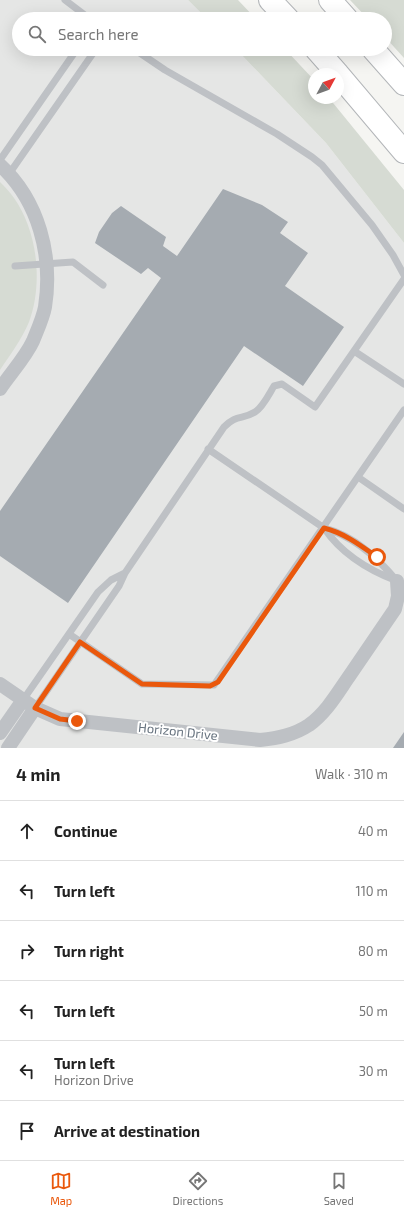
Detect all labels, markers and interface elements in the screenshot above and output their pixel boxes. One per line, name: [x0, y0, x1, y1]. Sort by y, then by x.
search box: [12, 12, 392, 56]
icon: search: [26, 23, 48, 45]
text: Search here: [58, 25, 139, 43]
north arrow: [308, 68, 344, 104]
route start: [368, 548, 386, 566]
route end: [68, 712, 86, 730]
street label: Horizon Drive: [137, 719, 219, 743]
text: 4 min: [16, 764, 60, 784]
text: Walk · 310 m: [315, 766, 388, 782]
icon: ahead: [16, 820, 38, 842]
text: Continue: [54, 822, 117, 840]
text: 40 m: [358, 823, 388, 839]
icon: left: [16, 880, 38, 902]
text: Turn left: [54, 882, 115, 900]
text: 110 m: [356, 883, 388, 899]
icon: right: [16, 940, 38, 962]
text: Turn right: [54, 942, 124, 960]
text: 80 m: [358, 943, 388, 959]
icon: left: [16, 1000, 38, 1022]
text: Turn left: [54, 1002, 115, 1020]
text: 50 m: [359, 1003, 388, 1019]
text: Turn left: [54, 1054, 115, 1072]
icon: left: [16, 1060, 38, 1082]
text: 30 m: [359, 1063, 388, 1079]
text: Horizon Drive: [54, 1072, 134, 1088]
icon: arrive: [16, 1120, 38, 1142]
text: Arrive at destination: [54, 1122, 200, 1140]
tab: Map: [50, 1170, 72, 1207]
tab: Directions: [173, 1170, 223, 1207]
tab: Saved: [324, 1170, 354, 1207]

